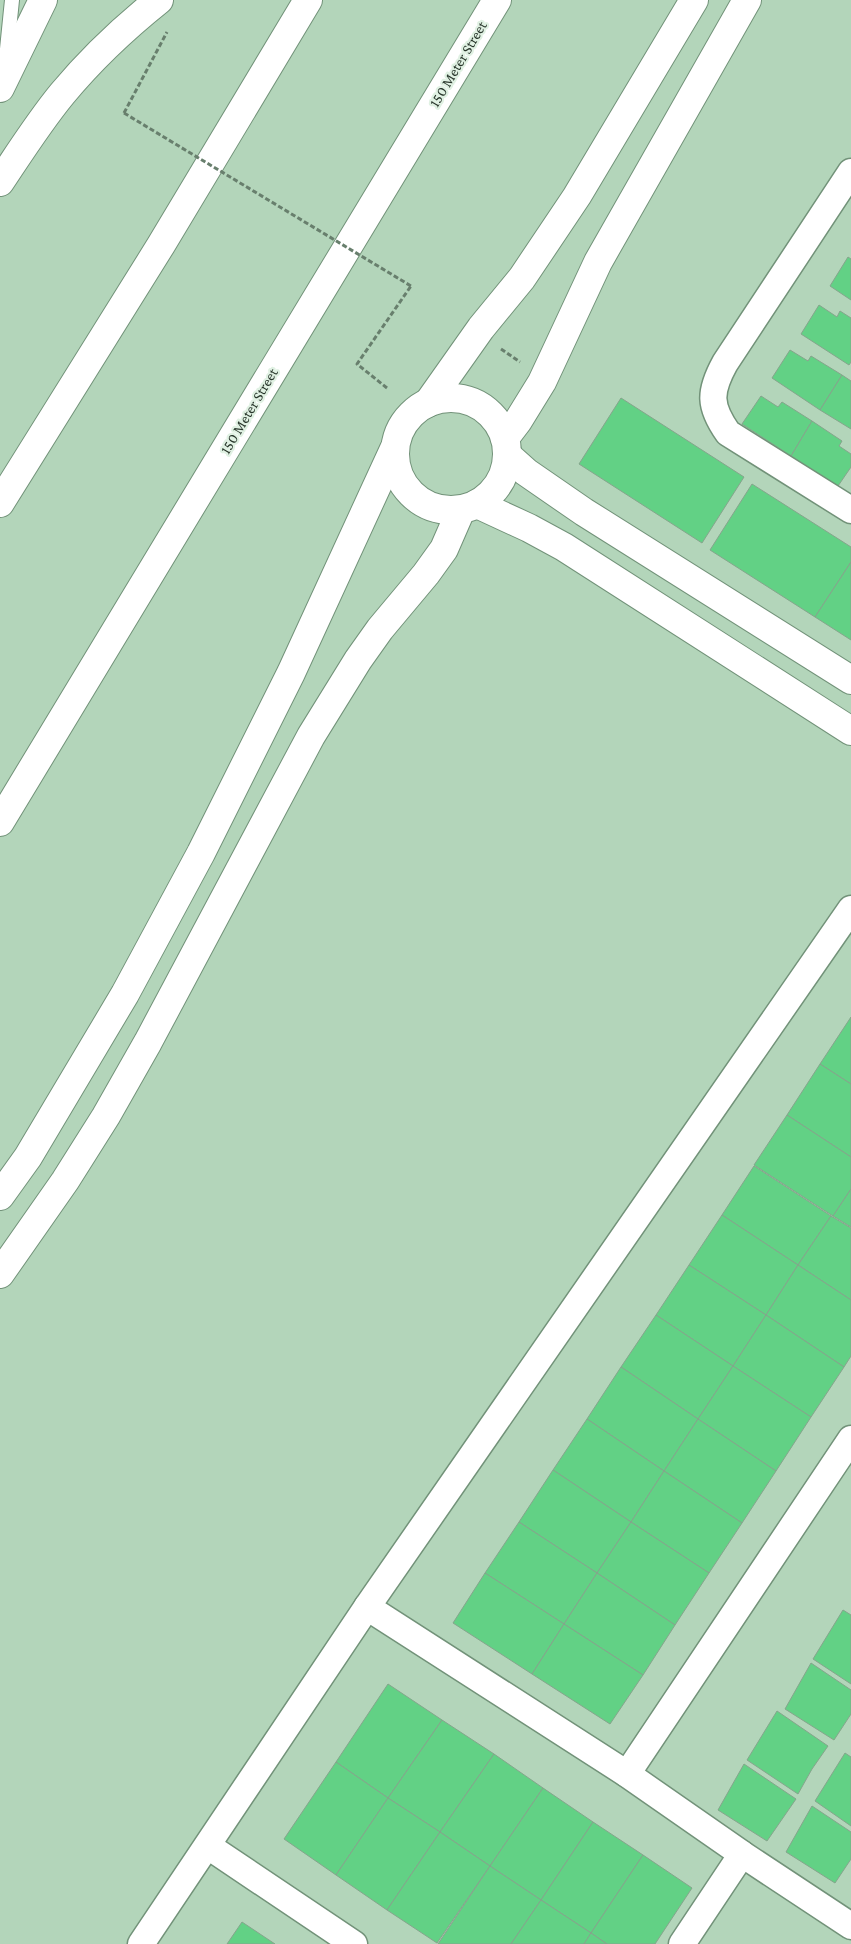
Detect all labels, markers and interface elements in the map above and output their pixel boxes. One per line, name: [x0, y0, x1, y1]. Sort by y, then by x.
street label: 150 Meter Street: [426, 17, 490, 110]
street label: 150 Meter Street: [217, 364, 281, 457]

